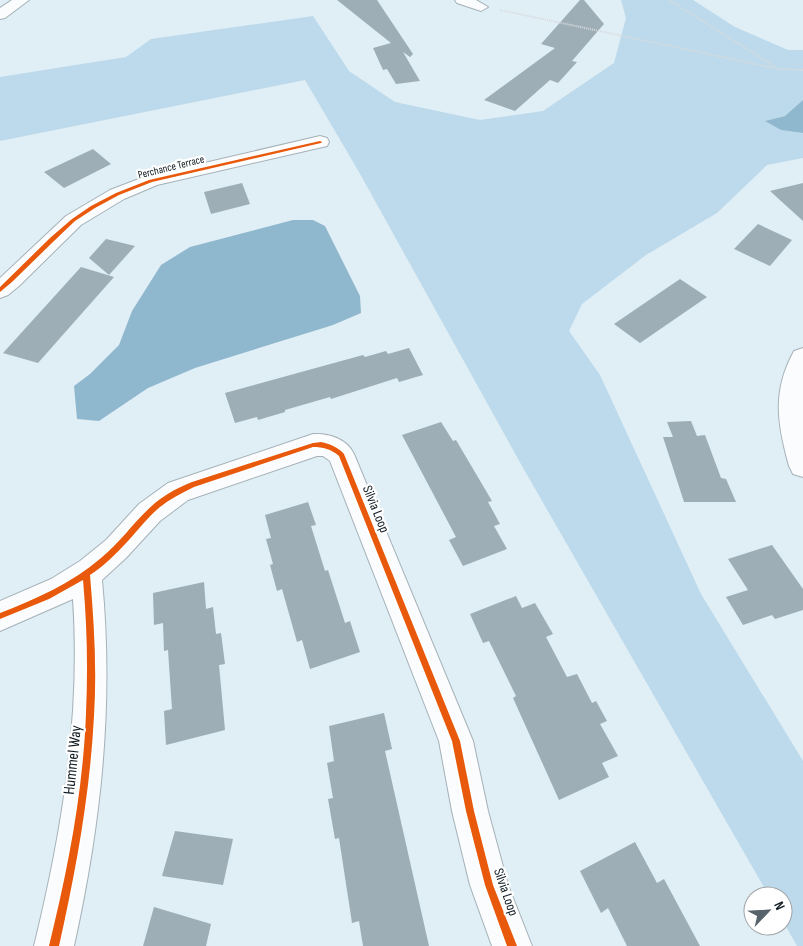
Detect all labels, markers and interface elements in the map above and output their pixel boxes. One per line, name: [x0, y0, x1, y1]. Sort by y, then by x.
street label: Perchance Terrace: [136, 152, 206, 182]
street label: Silvia Loop: [359, 483, 393, 535]
street label: Hummel Way: [60, 724, 86, 796]
street label: Silvia Loop: [490, 866, 522, 918]
north arrow: [743, 886, 793, 936]
text: N: [770, 899, 789, 913]

